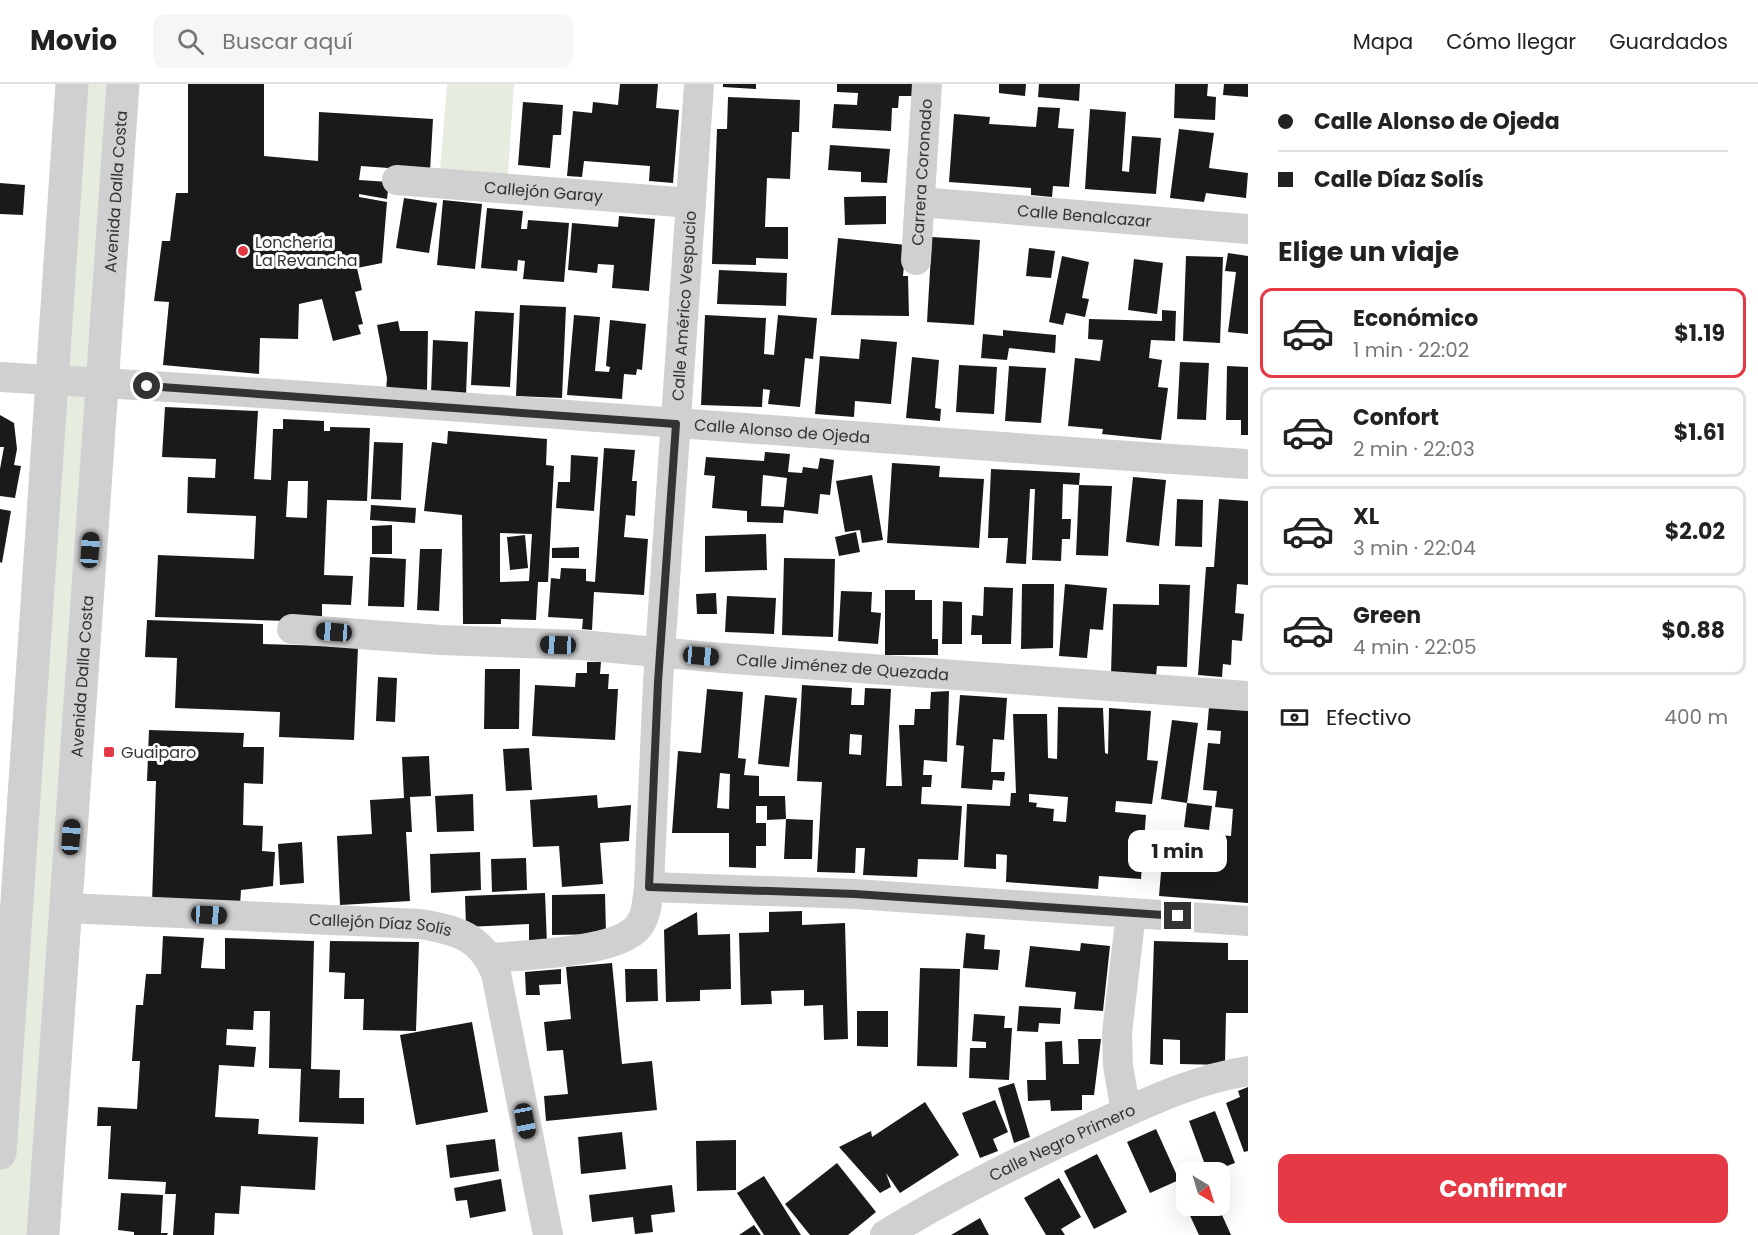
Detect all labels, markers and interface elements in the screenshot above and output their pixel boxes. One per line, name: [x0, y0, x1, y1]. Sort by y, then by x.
search box: [153, 14, 573, 68]
text: Movio: [30, 21, 117, 60]
icon: search: [174, 25, 207, 58]
text: Buscar aquí: [222, 26, 353, 57]
text: Mapa: [1353, 27, 1413, 56]
text: Cómo llegar: [1446, 27, 1576, 56]
text: Guardados: [1609, 27, 1728, 56]
street label: Carrera Coronado: [906, 98, 938, 246]
text: Calle Alonso de Ojeda: [1314, 106, 1560, 137]
street label: Avenida Dalla Costa: [99, 110, 133, 273]
text: Calle Díaz Solís: [1314, 164, 1484, 195]
street label: Callejón Garay: [483, 176, 604, 208]
street label: Calle Benalcazar: [1016, 199, 1152, 233]
street label: Calle Américo Vespucio: [666, 210, 702, 402]
place label: Lonchería La Revancha: [255, 231, 357, 272]
text: Elige un viaje: [1278, 233, 1459, 270]
marker: Lonchería La Revancha: [236, 244, 250, 258]
text: Económico: [1353, 303, 1478, 334]
icon: car: [1281, 306, 1335, 360]
text: $1.19: [1674, 318, 1725, 349]
text: 1 min · 22:02: [1353, 336, 1469, 364]
route start: [133, 372, 160, 399]
text: Confort: [1353, 402, 1439, 433]
icon: car: [1281, 405, 1335, 459]
street label: Calle Alonso de Ojeda: [693, 413, 871, 449]
text: $1.61: [1674, 417, 1725, 448]
text: 2 min · 22:03: [1353, 435, 1475, 463]
text: XL: [1353, 501, 1379, 532]
icon: car: [1281, 504, 1335, 558]
text: $2.02: [1665, 516, 1725, 547]
car: [80, 531, 100, 569]
text: 3 min · 22:04: [1353, 534, 1476, 562]
street label: Avenida Dalla Costa: [65, 594, 99, 758]
text: Green: [1353, 600, 1421, 631]
icon: car: [1281, 603, 1335, 657]
text: $0.88: [1661, 615, 1725, 646]
car: [315, 622, 353, 642]
text: 4 min · 22:05: [1353, 633, 1477, 661]
car: [540, 635, 576, 655]
car: [682, 645, 720, 667]
street label: Calle Jiménez de Quezada: [735, 648, 950, 686]
icon: cash: [1278, 701, 1311, 734]
text: Efectivo: [1326, 702, 1411, 733]
text: 400 m: [1664, 703, 1728, 731]
place label: Guaiparo: [121, 741, 196, 764]
marker: Guaiparo: [102, 745, 116, 759]
car: [61, 818, 81, 856]
callout: 1 min: [1128, 829, 1228, 871]
text: 1 min: [1151, 837, 1204, 865]
route end: [1164, 902, 1191, 929]
car: [191, 905, 227, 925]
street label: Callejón Díaz Solís: [309, 908, 455, 942]
street label: Calle Negro Primero: [985, 1098, 1139, 1187]
car: [513, 1102, 537, 1140]
button: Confirmar: [1278, 1154, 1728, 1223]
north arrow: [1176, 1162, 1230, 1216]
map controls: [1176, 1162, 1230, 1216]

